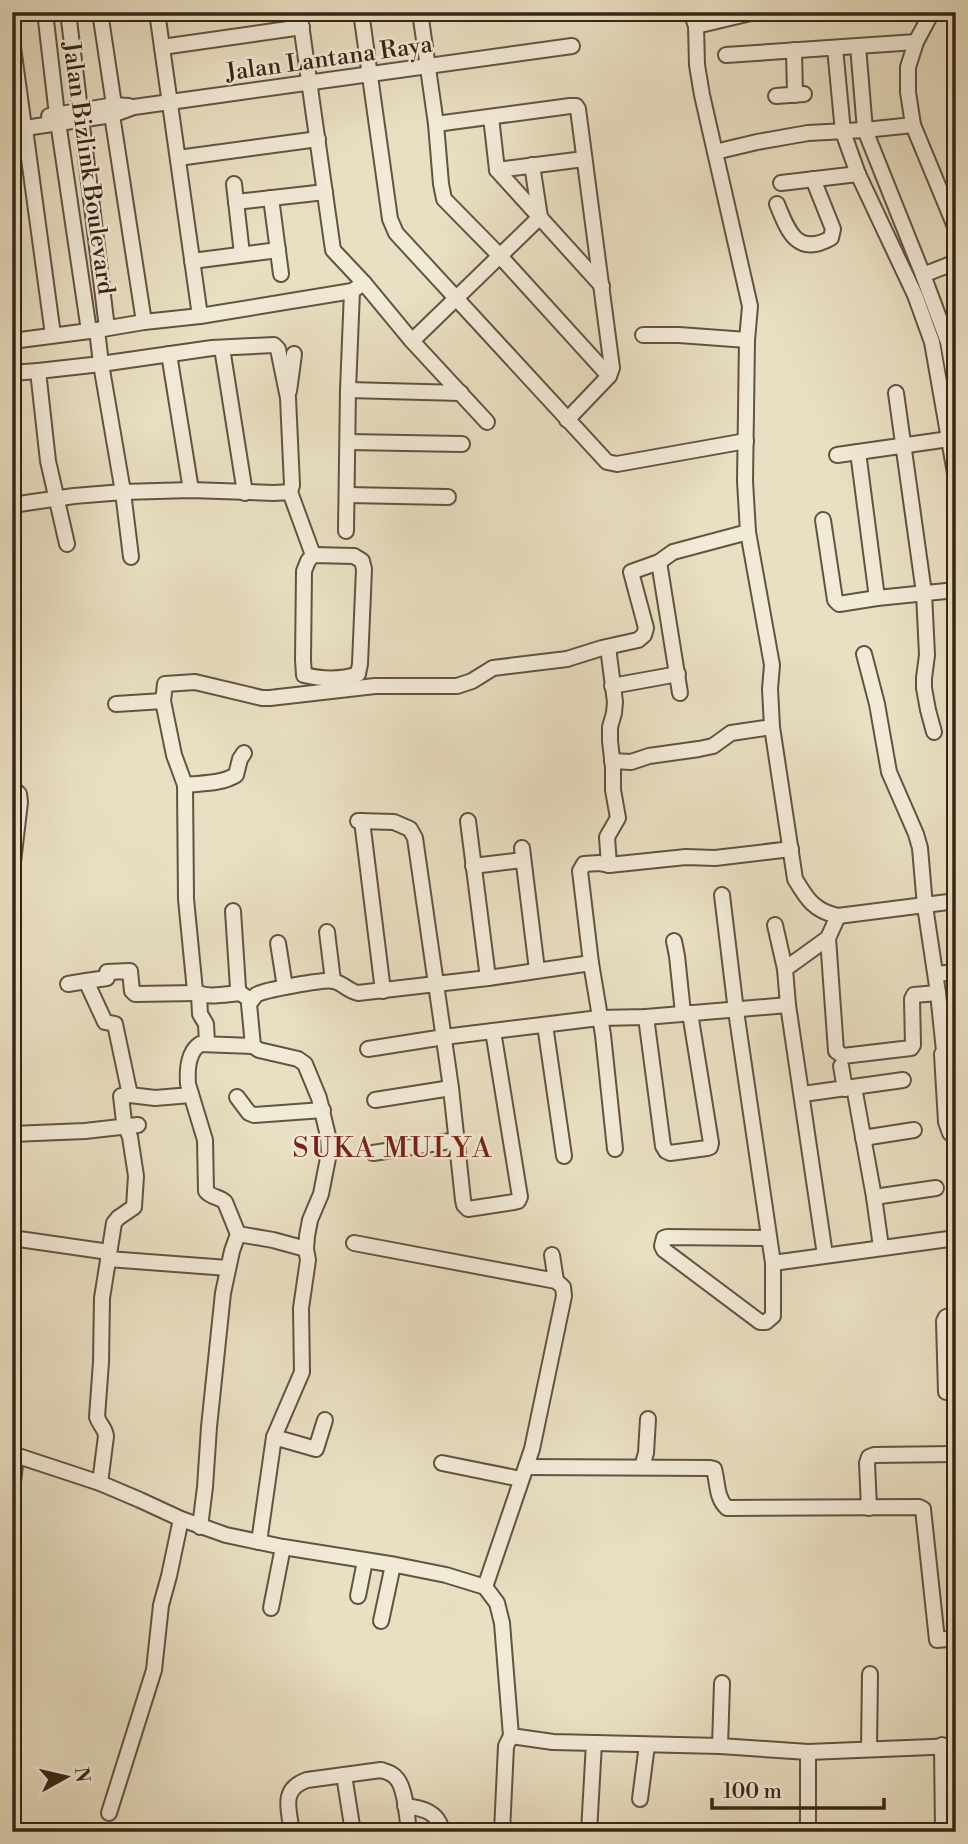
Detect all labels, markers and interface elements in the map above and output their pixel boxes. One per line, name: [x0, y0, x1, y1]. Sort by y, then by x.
street label: Jalan Lantana Raya: [223, 30, 435, 88]
street label: Jalan Bizlink Boulevard: [55, 39, 121, 297]
district label: SUKA MULYA: [293, 1131, 493, 1166]
north arrow: [32, 1742, 102, 1812]
text: N: [69, 1766, 95, 1784]
scale bar: [712, 1767, 884, 1811]
text: 100 m: [723, 1779, 782, 1805]

